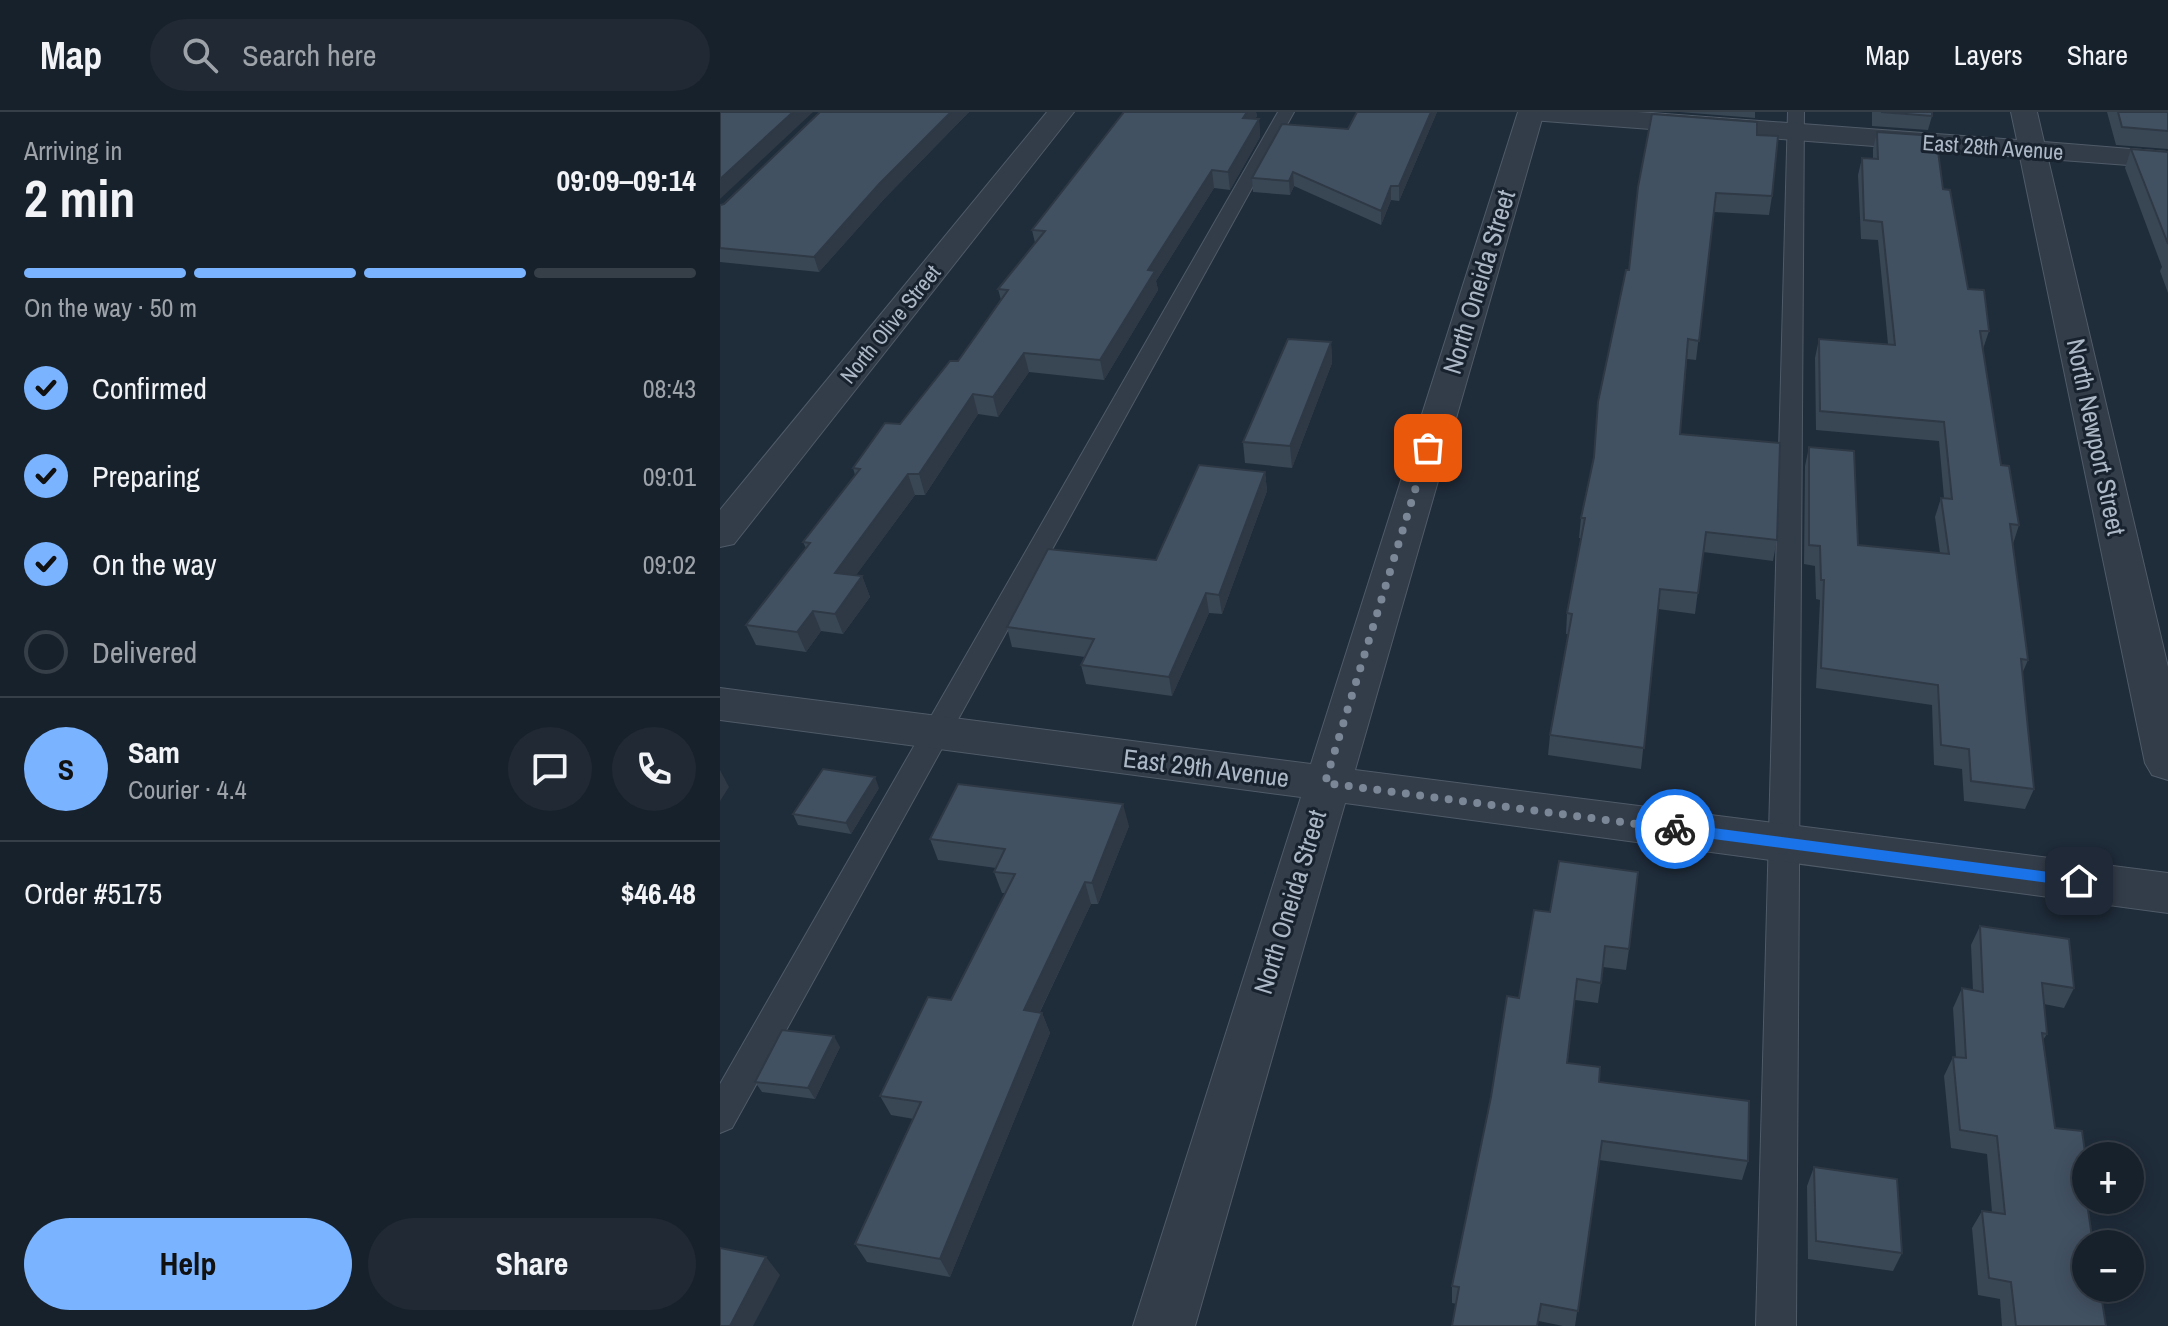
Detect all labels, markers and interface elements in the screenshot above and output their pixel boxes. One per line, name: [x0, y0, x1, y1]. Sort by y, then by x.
search box: [150, 19, 710, 91]
text: Map: [40, 30, 102, 81]
icon: search: [178, 33, 222, 77]
text: Search here: [242, 35, 376, 75]
text: Map: [1865, 36, 1910, 74]
text: Layers: [1954, 36, 2023, 74]
text: Share: [2067, 36, 2128, 74]
street label: East 28th Avenue: [1922, 127, 2064, 167]
text: Arriving in: [24, 133, 122, 168]
text: 09:09–09:14: [557, 160, 696, 200]
text: 2 min: [24, 163, 135, 233]
street label: North Oneida Street: [1434, 185, 1523, 378]
street label: North Olive Street: [833, 258, 947, 390]
text: On the way · 50 m: [24, 290, 197, 325]
street label: North Newport Street: [2059, 335, 2134, 539]
icon: check: [24, 366, 68, 410]
text: Confirmed: [92, 368, 207, 408]
text: 08:43: [643, 371, 696, 406]
pin: [1394, 414, 1462, 482]
icon: bag: [1406, 426, 1450, 470]
icon: check: [24, 454, 68, 498]
text: Preparing: [92, 456, 200, 496]
text: 09:01: [643, 459, 696, 494]
icon: check: [24, 542, 68, 586]
text: On the way: [92, 544, 216, 584]
text: 09:02: [643, 547, 696, 582]
text: Delivered: [92, 632, 197, 672]
button: chat: [508, 727, 592, 811]
button: phone: [612, 727, 696, 811]
text: Sam: [128, 732, 180, 772]
street label: East 29th Avenue: [1121, 740, 1291, 795]
text: S: [58, 749, 74, 789]
text: Courier · 4.4: [128, 772, 247, 807]
courier: [1635, 789, 1715, 869]
street label: North Oneida Street: [1245, 805, 1334, 998]
icon: bike: [1653, 807, 1697, 851]
pin: [2045, 847, 2113, 915]
icon: home: [2057, 859, 2101, 903]
text: Order #5175: [24, 873, 162, 913]
text: $46.48: [621, 873, 696, 913]
map controls: [2072, 1142, 2144, 1302]
button: +: [2072, 1142, 2144, 1214]
button: Help: [24, 1218, 352, 1310]
button: Share: [368, 1218, 696, 1310]
button: −: [2072, 1230, 2144, 1302]

